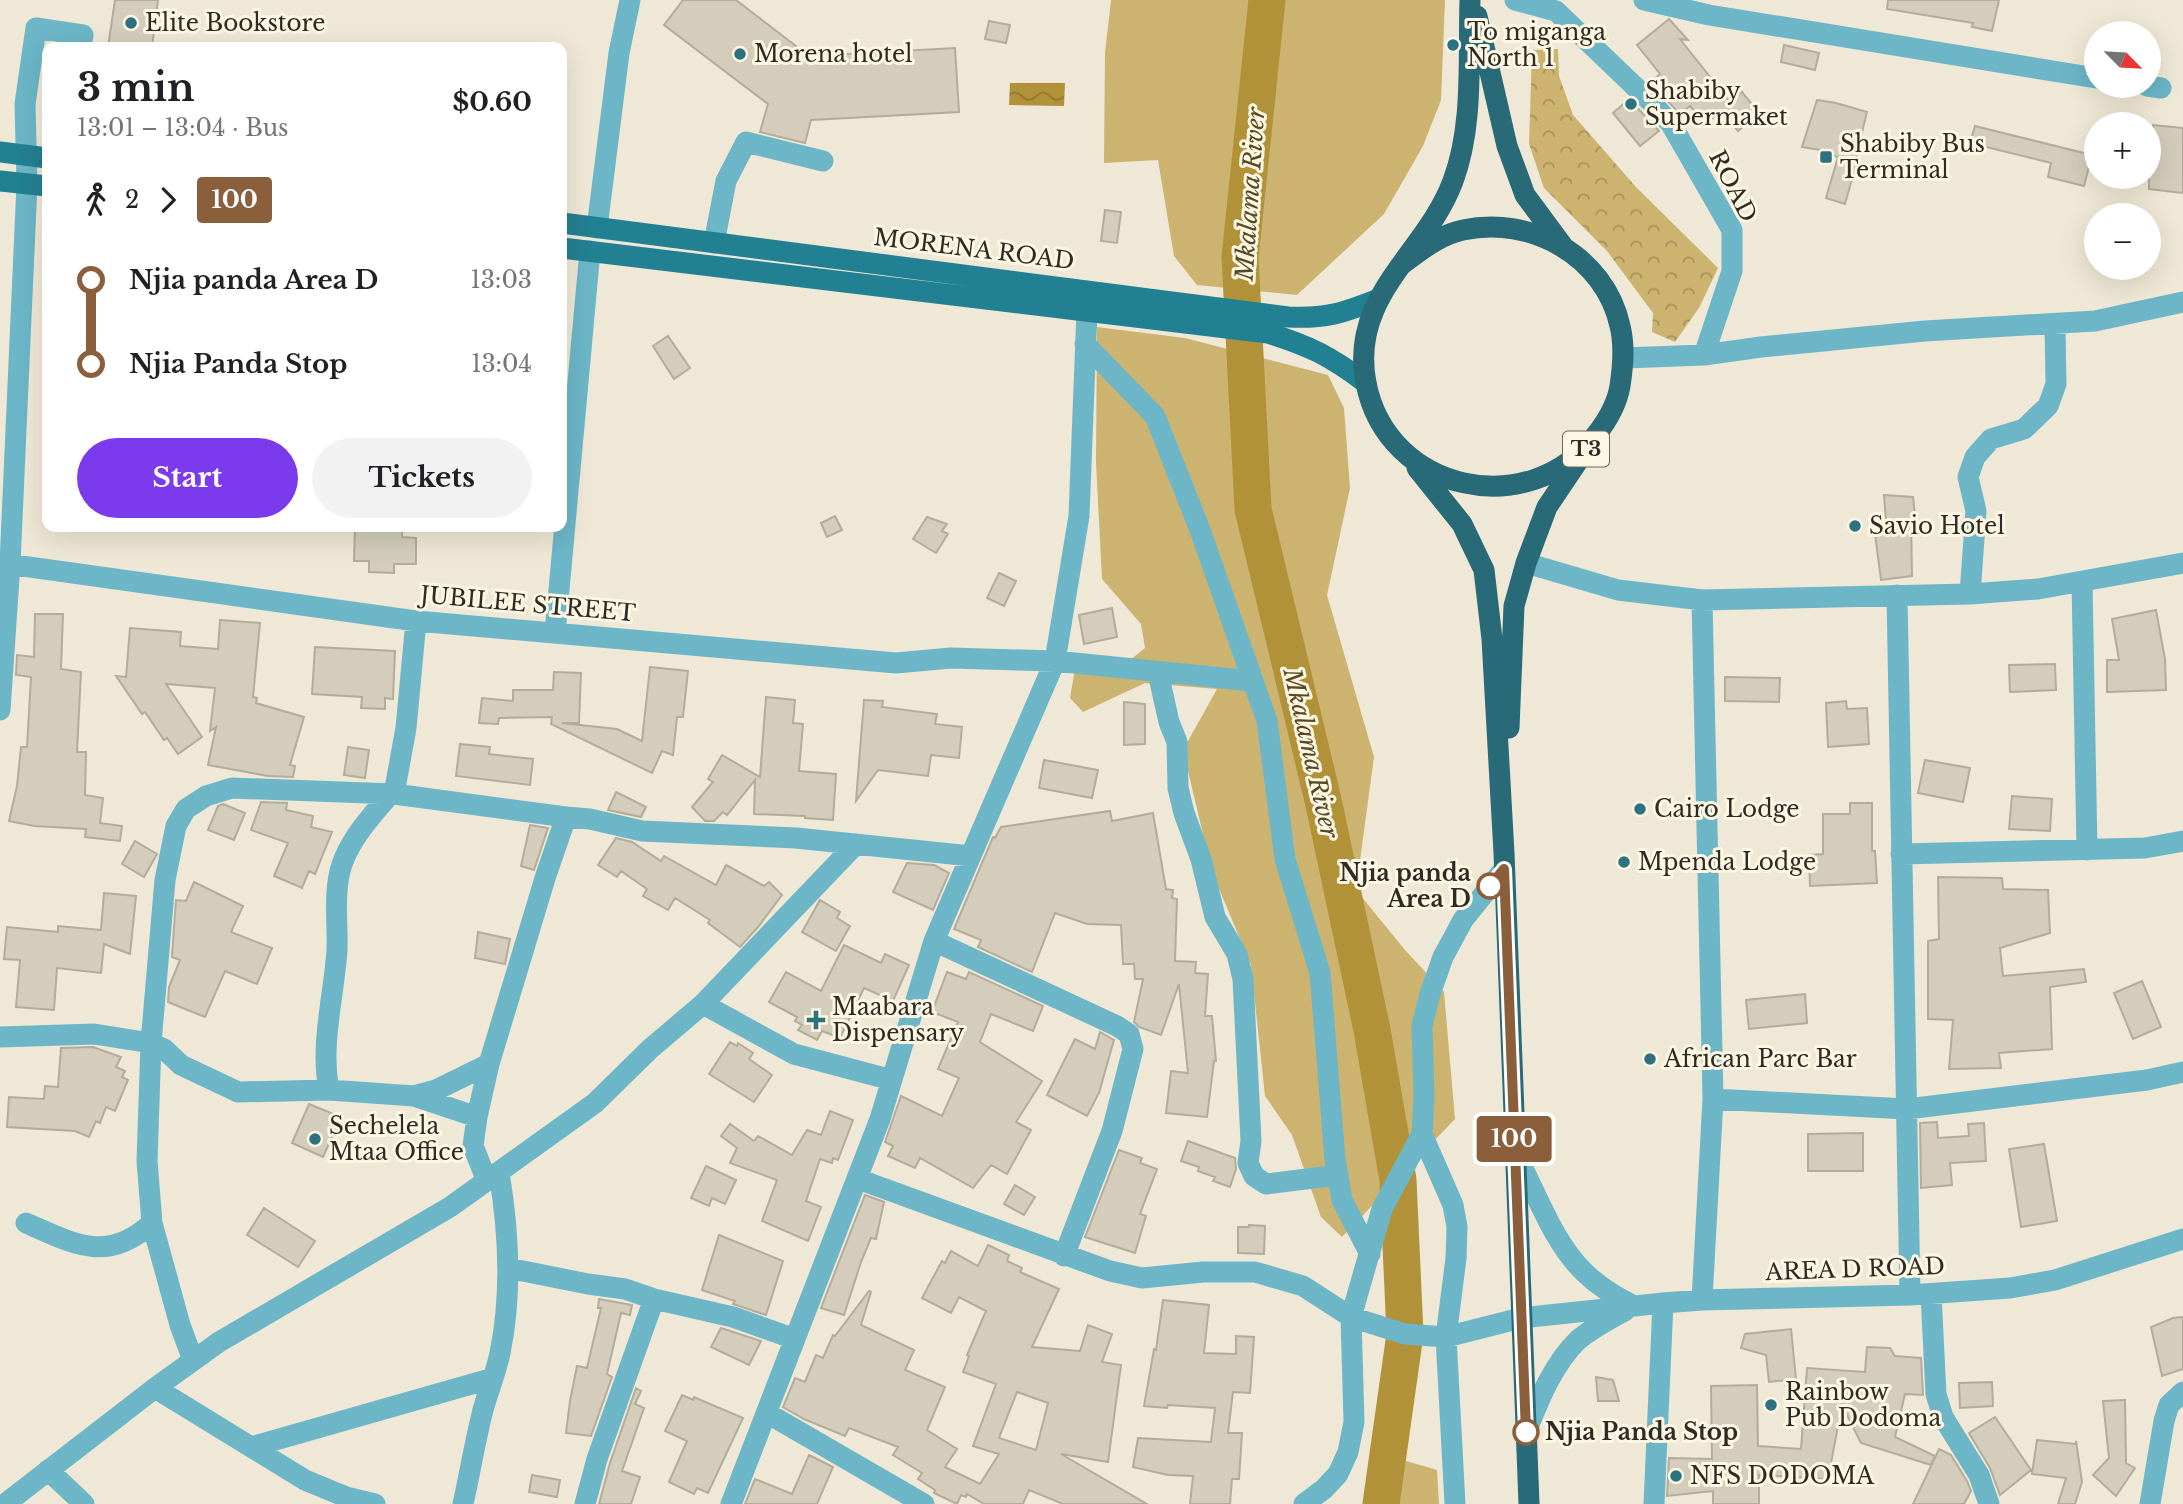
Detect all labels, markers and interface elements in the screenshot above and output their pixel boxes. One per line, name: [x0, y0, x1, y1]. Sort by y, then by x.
place label: Elite Bookstore: [145, 9, 325, 37]
marker: Elite Bookstore: [123, 15, 139, 31]
place label: To miganga North 1: [1467, 18, 1606, 72]
north arrow: [2084, 21, 2161, 98]
map controls: [2084, 21, 2161, 280]
marker: To miganga North 1: [1445, 37, 1461, 53]
place label: Morena hotel: [754, 40, 913, 68]
marker: Morena hotel: [732, 46, 748, 62]
text: 3 min: [77, 64, 195, 111]
place label: Shabiby Supermaket: [1645, 77, 1788, 131]
text: $0.60: [453, 86, 532, 118]
marker: Shabiby Supermaket: [1623, 96, 1639, 112]
water label: Mkalama River: [1229, 105, 1271, 283]
button: +: [2084, 112, 2161, 189]
text: 13:01 – 13:04 · Bus: [77, 114, 289, 142]
place label: Shabiby Bus Terminal: [1840, 130, 1985, 184]
street label: ROAD: [1703, 145, 1763, 227]
marker: Shabiby Bus Terminal: [1818, 149, 1834, 165]
icon: walk: [77, 181, 115, 219]
icon: forward: [149, 181, 187, 219]
text: 100: [211, 185, 258, 214]
text: 2: [125, 186, 139, 214]
button: −: [2084, 203, 2161, 280]
street label: MORENA ROAD: [872, 223, 1076, 275]
text: Njia panda Area D: [129, 264, 378, 296]
text: 13:03: [470, 266, 532, 294]
text: Njia Panda Stop: [129, 348, 347, 380]
text: 13:04: [471, 350, 532, 378]
road number: T3: [1563, 432, 1609, 466]
button: Start: [77, 438, 298, 518]
button: Tickets: [312, 438, 532, 518]
place label: Savio Hotel: [1869, 512, 2005, 540]
marker: Savio Hotel: [1847, 518, 1863, 534]
street label: JUBILEE STREET: [416, 580, 637, 627]
water label: Mkalama River: [1277, 664, 1345, 842]
place label: Cairo Lodge: [1654, 795, 1800, 823]
marker: Cairo Lodge: [1632, 801, 1648, 817]
place label: Mpenda Lodge: [1638, 848, 1816, 876]
marker: Mpenda Lodge: [1616, 854, 1632, 870]
place label: Njia panda Area D: [1339, 859, 1471, 913]
marker: Njia panda Area D: [1477, 873, 1503, 899]
place label: Maabara Dispensary: [832, 993, 964, 1047]
marker: Maabara Dispensary: [806, 1010, 826, 1030]
place label: African Parc Bar: [1663, 1045, 1857, 1073]
marker: African Parc Bar: [1642, 1051, 1658, 1067]
place label: Sechelela Mtaa Office: [329, 1112, 464, 1166]
line badge: 100: [1474, 1116, 1554, 1162]
text: 100: [1491, 1124, 1537, 1153]
marker: Sechelela Mtaa Office: [307, 1131, 323, 1147]
street label: AREA D ROAD: [1764, 1252, 1945, 1286]
place label: Rainbow Pub Dodoma: [1785, 1378, 1941, 1432]
marker: Rainbow Pub Dodoma: [1763, 1397, 1779, 1413]
place label: Njia Panda Stop: [1545, 1418, 1738, 1446]
marker: Njia Panda Stop: [1513, 1419, 1539, 1445]
place label: NFS DODOMA: [1690, 1462, 1875, 1490]
marker: NFS DODOMA: [1668, 1468, 1684, 1484]

